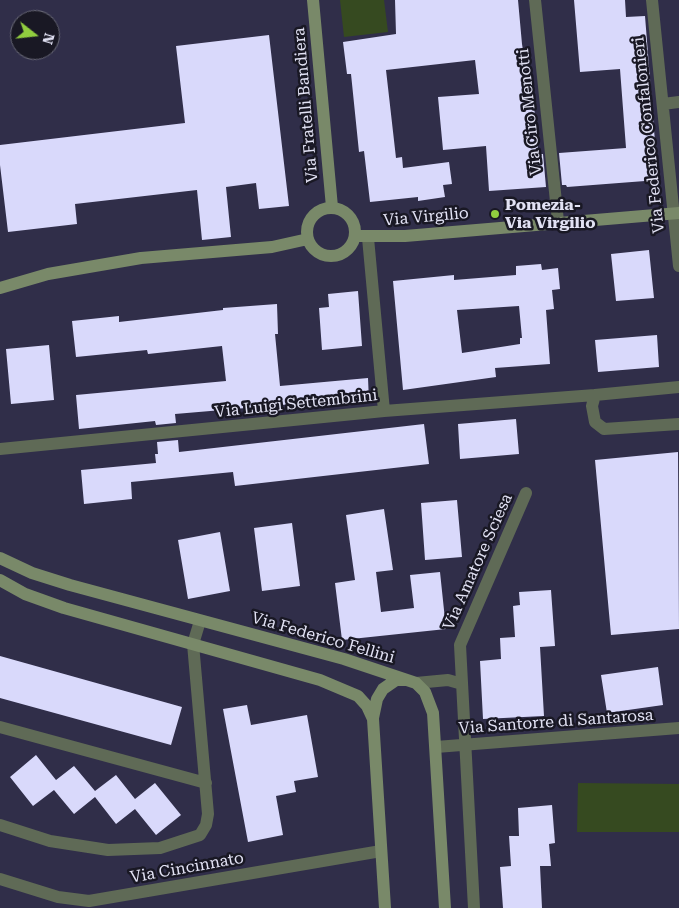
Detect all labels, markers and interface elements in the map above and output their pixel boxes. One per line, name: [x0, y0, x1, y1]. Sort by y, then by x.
north arrow: [10, 10, 60, 60]
street label: Via Fratelli Bandiera: [290, 27, 322, 183]
text: N: [39, 31, 58, 46]
street label: Via Federico Confalonieri: [629, 36, 669, 234]
street label: Via Ciro Menotti: [514, 48, 546, 176]
place label: Pomezia- Via Virgilio: [505, 195, 596, 233]
street label: Via Virgilio: [382, 204, 470, 230]
marker: Pomezia- Via Virgilio: [489, 208, 501, 220]
street label: Via Luigi Settembrini: [214, 386, 378, 422]
street label: Via Amatore Sciesa: [439, 491, 517, 633]
street label: Via Federico Fellini: [249, 608, 397, 668]
street label: Via Santorre di Santarosa: [458, 706, 654, 738]
street label: Via Cincinnato: [129, 849, 245, 887]

